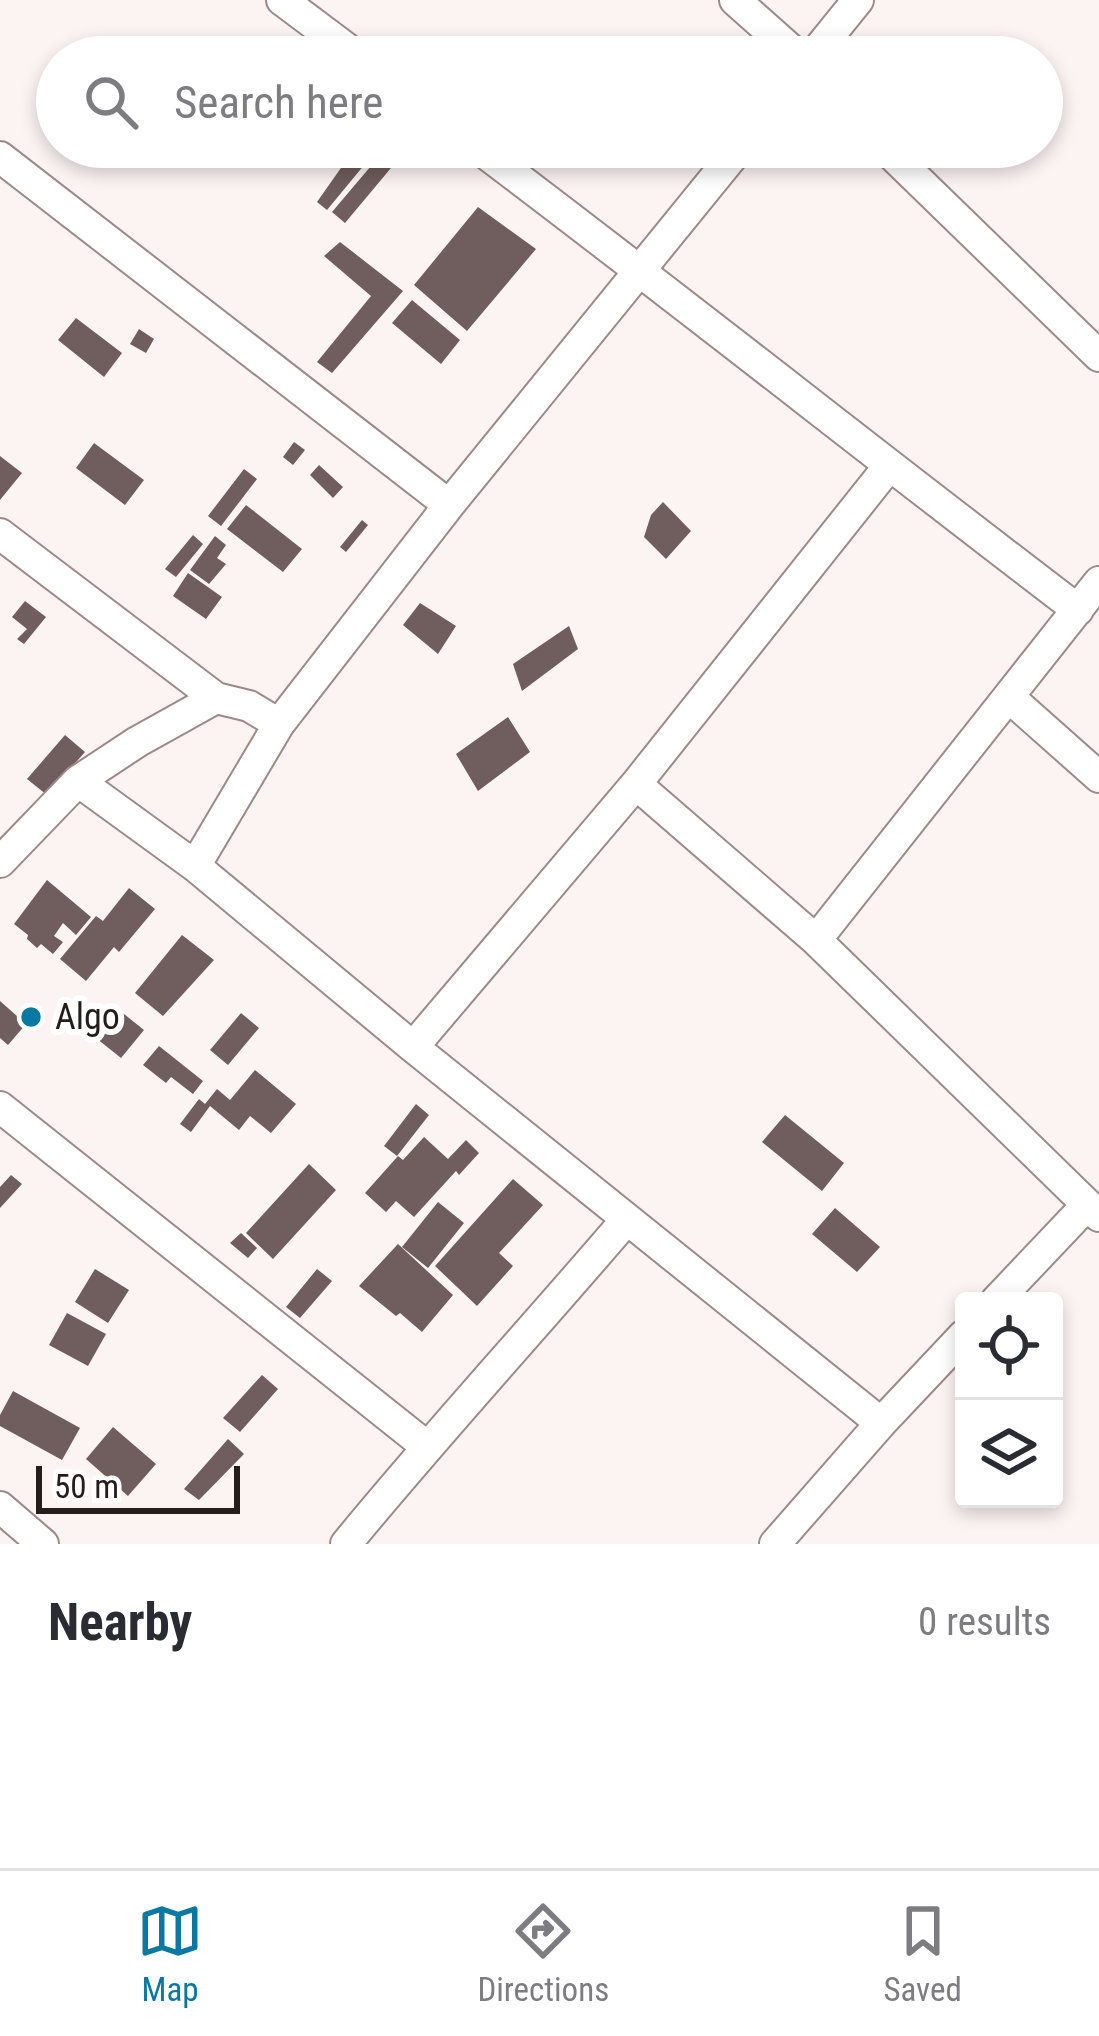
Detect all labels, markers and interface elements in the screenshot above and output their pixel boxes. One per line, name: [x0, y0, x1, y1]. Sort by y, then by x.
search box: [36, 36, 1063, 168]
icon: search: [78, 69, 144, 135]
text: Search here: [174, 76, 383, 129]
place label: Algo: [55, 996, 120, 1038]
marker: Algo: [18, 1004, 44, 1030]
map controls: [955, 1292, 1063, 1508]
button: locate: [955, 1292, 1063, 1400]
button: layers: [955, 1400, 1063, 1508]
scale bar: [36, 1460, 240, 1513]
text: 50 m: [54, 1467, 119, 1506]
text: Nearby: [48, 1593, 192, 1652]
text: 0 results: [918, 1599, 1051, 1645]
tab: Map: [137, 1898, 203, 2009]
tab: Directions: [477, 1898, 609, 2009]
tab: Saved: [883, 1898, 962, 2009]

